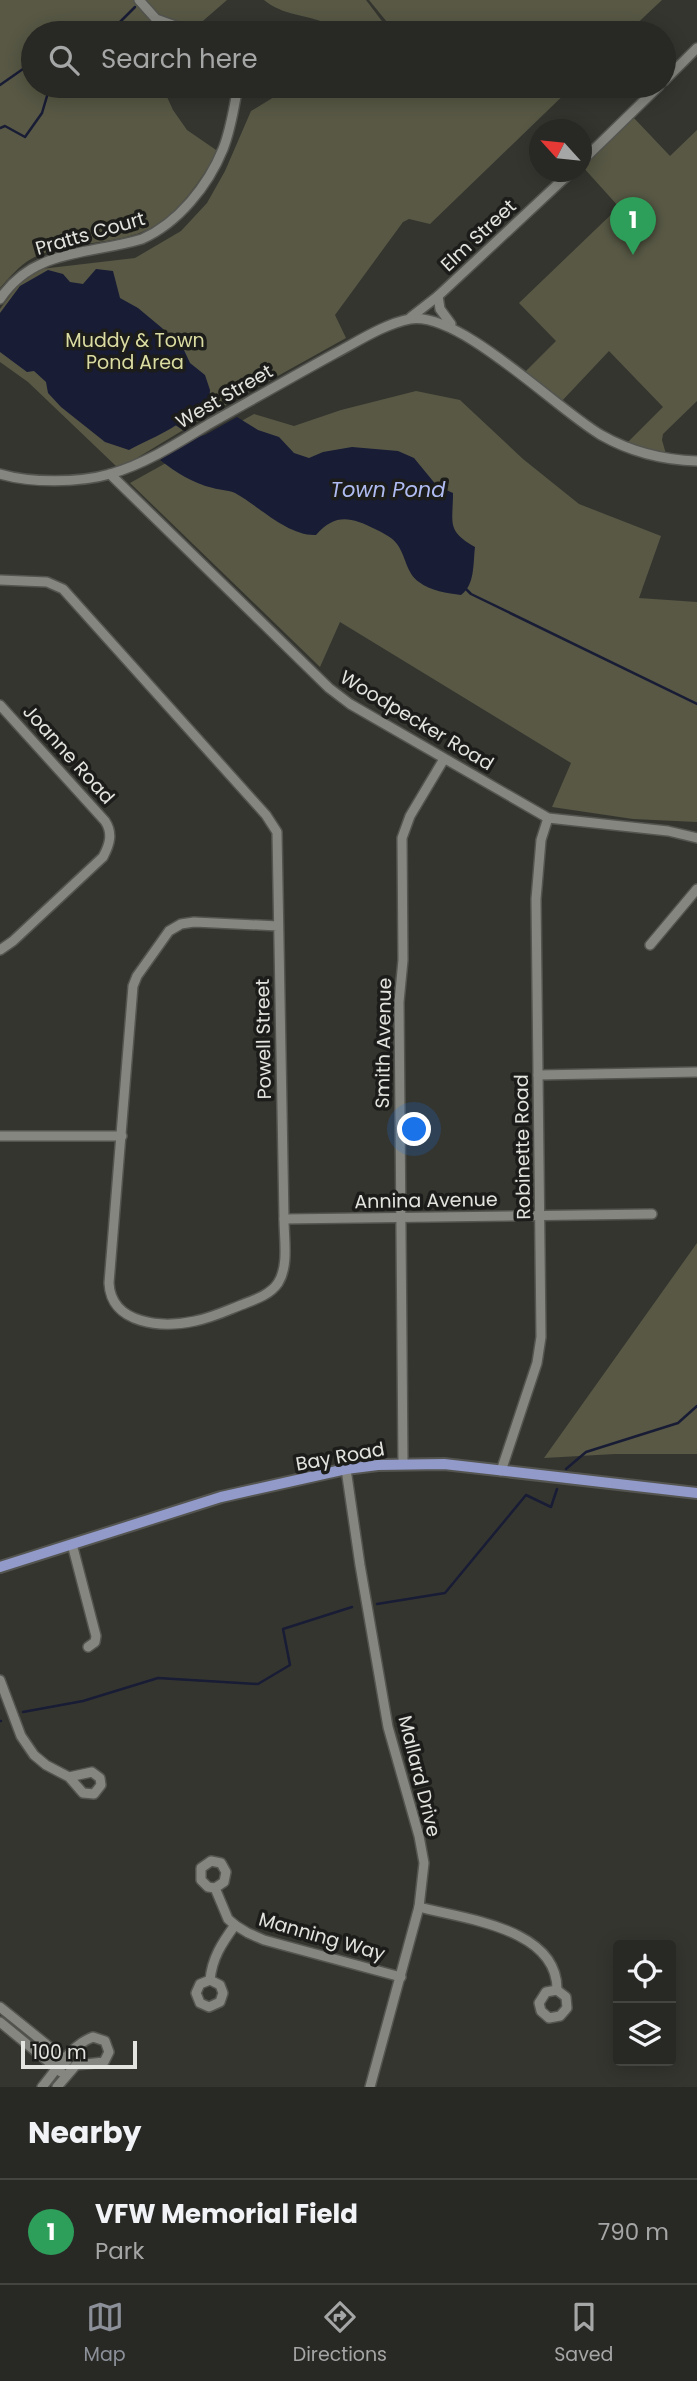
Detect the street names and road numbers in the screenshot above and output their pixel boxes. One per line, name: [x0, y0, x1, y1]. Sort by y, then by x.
street label: Elm Street: [435, 193, 522, 278]
street label: Pratts Court: [32, 205, 148, 262]
street label: West Street: [171, 358, 278, 435]
street label: Woodpecker Road: [335, 664, 499, 777]
street label: Joanne Road: [17, 699, 121, 810]
street label: Smith Avenue: [369, 977, 398, 1109]
street label: Powell Street: [249, 978, 278, 1100]
street label: Robinette Road: [508, 1074, 537, 1220]
street label: Annina Avenue: [354, 1186, 498, 1215]
street label: Bay Road: [294, 1435, 387, 1478]
street label: Mallard Drive: [391, 1713, 448, 1840]
street label: Manning Way: [255, 1906, 389, 1968]

